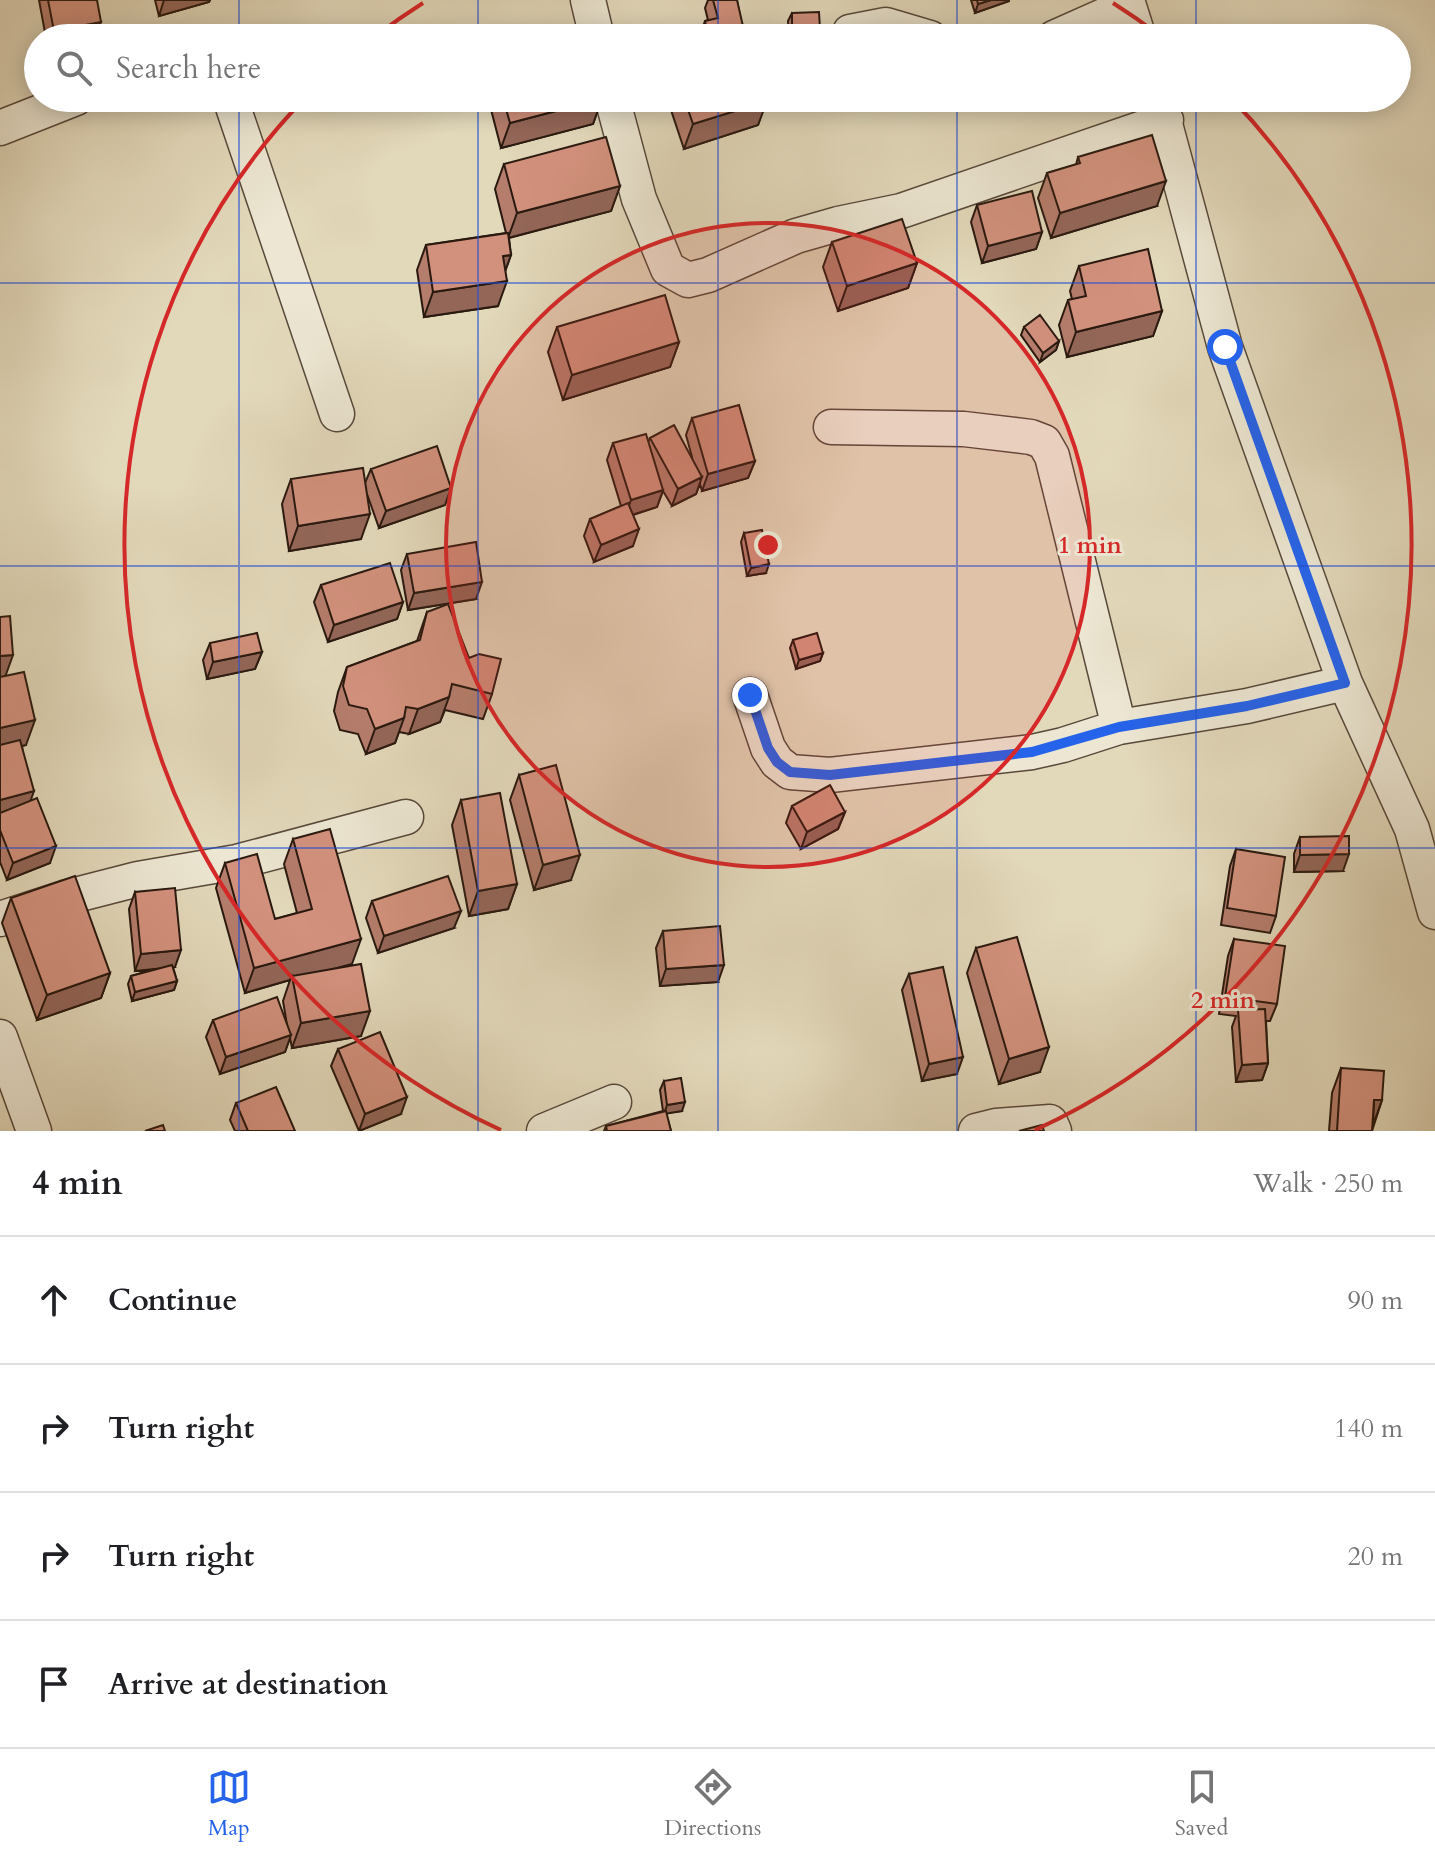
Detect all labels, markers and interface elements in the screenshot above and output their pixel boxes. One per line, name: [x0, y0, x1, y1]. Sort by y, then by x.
search box: [24, 24, 1411, 112]
icon: search: [52, 46, 96, 90]
text: Search here: [116, 48, 261, 89]
route start: [1207, 329, 1243, 365]
text: 1 min: [1058, 529, 1123, 562]
centre of rings: [754, 531, 782, 559]
route end: [732, 677, 768, 713]
text: 2 min: [1191, 984, 1256, 1017]
text: 4 min: [32, 1160, 123, 1206]
text: Walk · 250 m: [1253, 1166, 1403, 1201]
icon: ahead: [32, 1278, 76, 1322]
text: Continue: [108, 1280, 237, 1321]
text: 90 m: [1347, 1283, 1403, 1318]
icon: right: [32, 1406, 76, 1450]
text: Turn right: [108, 1408, 254, 1449]
text: 140 m: [1334, 1411, 1403, 1446]
icon: right: [32, 1534, 76, 1578]
text: Turn right: [108, 1536, 254, 1577]
text: 20 m: [1347, 1539, 1403, 1574]
icon: arrive: [32, 1662, 76, 1706]
text: Arrive at destination: [108, 1664, 388, 1705]
tab: Map: [207, 1765, 251, 1843]
tab: Directions: [664, 1765, 761, 1843]
tab: Saved: [1175, 1765, 1228, 1843]

